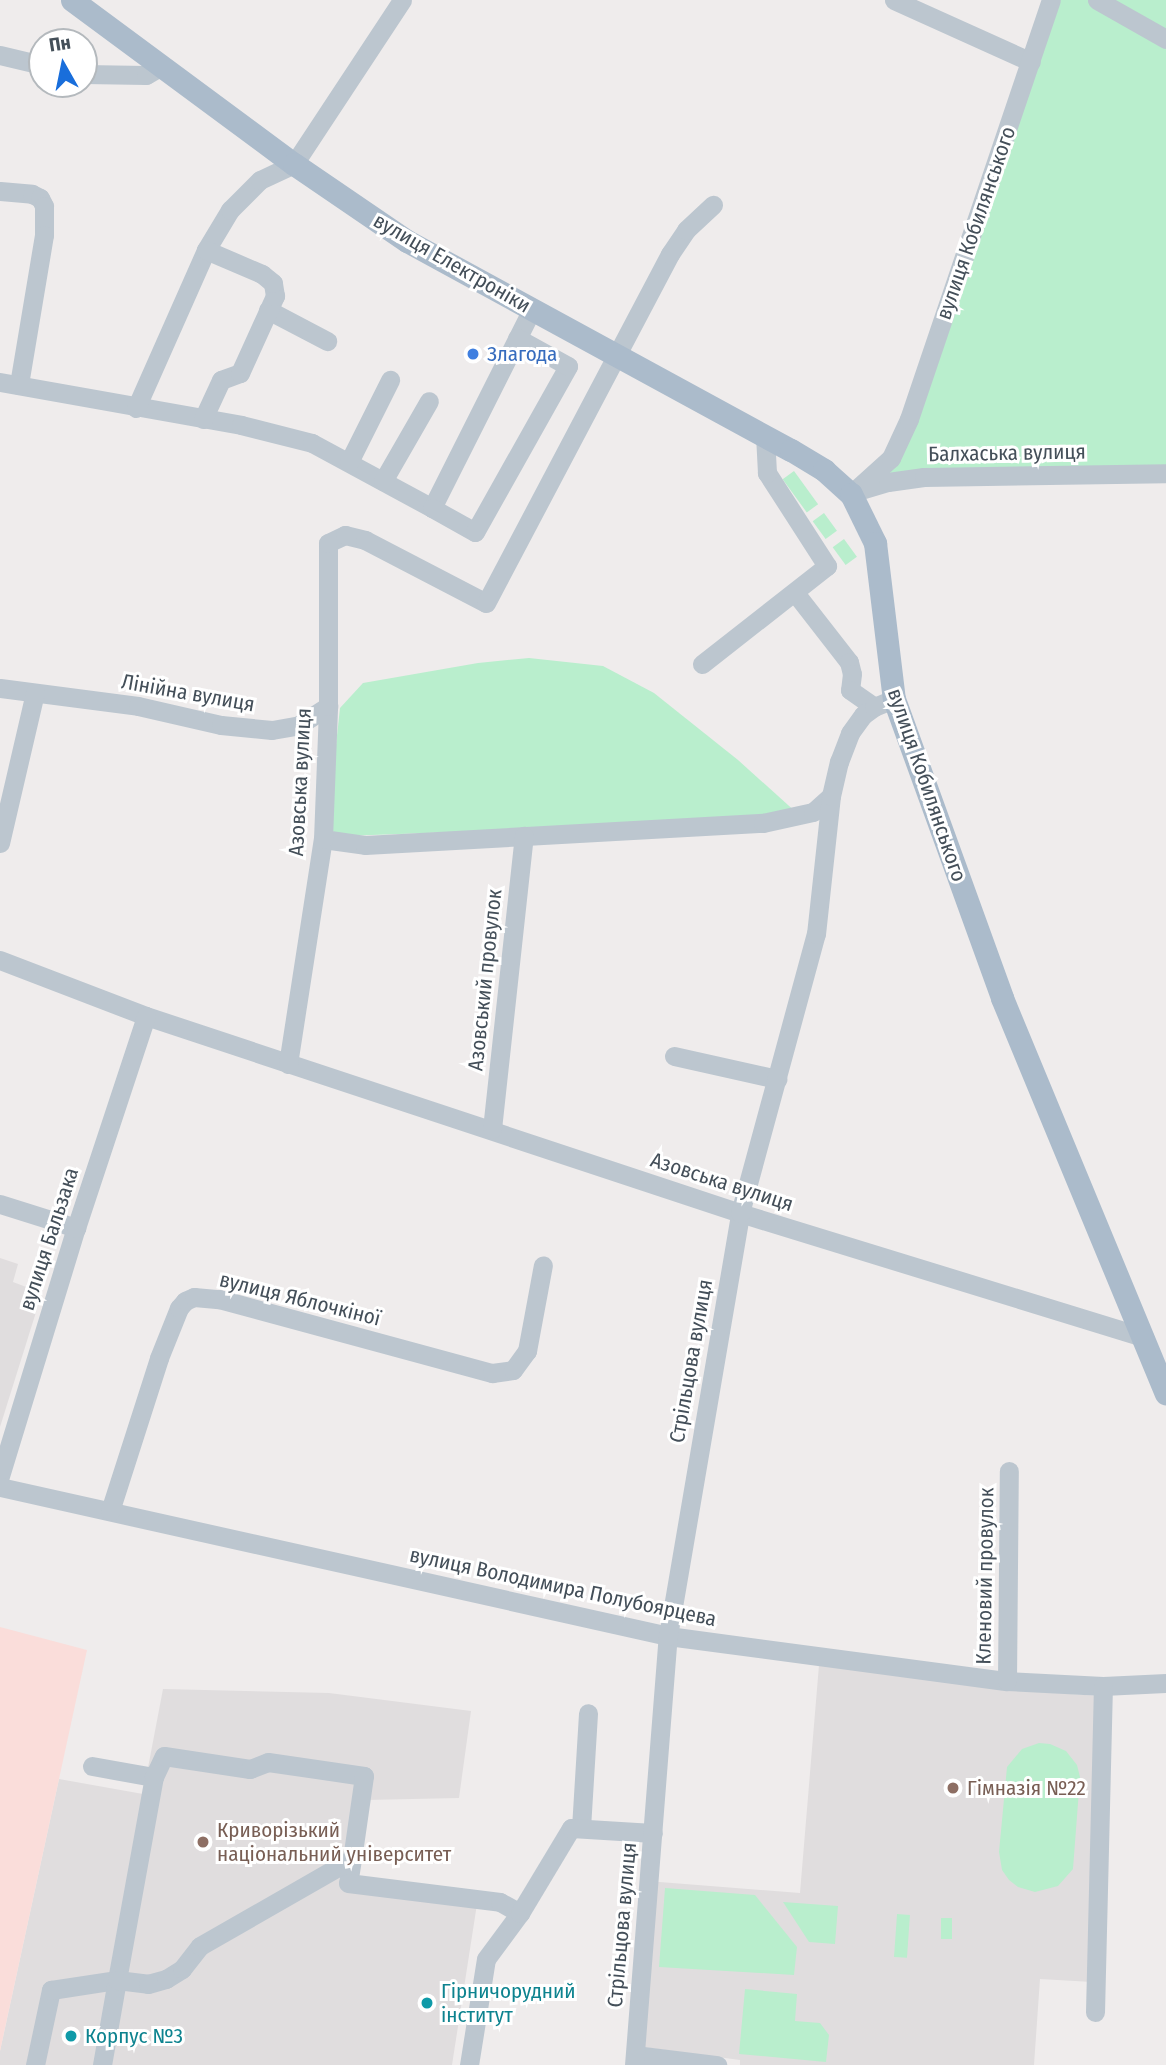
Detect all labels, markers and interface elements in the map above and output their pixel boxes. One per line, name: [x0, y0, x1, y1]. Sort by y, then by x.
north arrow: [28, 28, 98, 98]
text: Пн: [48, 31, 72, 57]
street label: вулиця Кобилянського: [931, 123, 1021, 323]
street label: вулиця Електроніки: [369, 208, 535, 318]
place label: Злагода: [487, 341, 557, 367]
marker: Злагода: [465, 346, 481, 362]
street label: Балхаська вулиця: [928, 439, 1086, 467]
street label: Лінійна вулиця: [119, 669, 257, 717]
street label: вулиця Кобилянського: [882, 685, 972, 885]
street label: Азовська вулиця: [284, 707, 316, 857]
street label: Азовський провулок: [463, 888, 507, 1072]
street label: Азовська вулиця: [648, 1147, 796, 1217]
street label: вулиця Бальзака: [14, 1164, 84, 1314]
street label: вулиця Яблочкіної: [217, 1267, 383, 1331]
street label: Стрільцова вулиця: [664, 1277, 718, 1445]
street label: Кленовий провулок: [971, 1487, 999, 1665]
street label: вулиця Володимира Полубоярцева: [407, 1542, 719, 1632]
place label: Гімназія №22: [967, 1775, 1086, 1801]
marker: Гімназія №22: [945, 1780, 961, 1796]
place label: Криворізький національний університет: [217, 1817, 451, 1867]
marker: Криворізький національний університет: [195, 1834, 211, 1850]
street label: Стрільцова вулиця: [602, 1841, 642, 2009]
place label: Гірничорудний інститут: [441, 1978, 576, 2028]
marker: Гірничорудний інститут: [419, 1995, 435, 2011]
place label: Корпус №3: [85, 2023, 183, 2049]
marker: Корпус №3: [63, 2028, 79, 2044]

